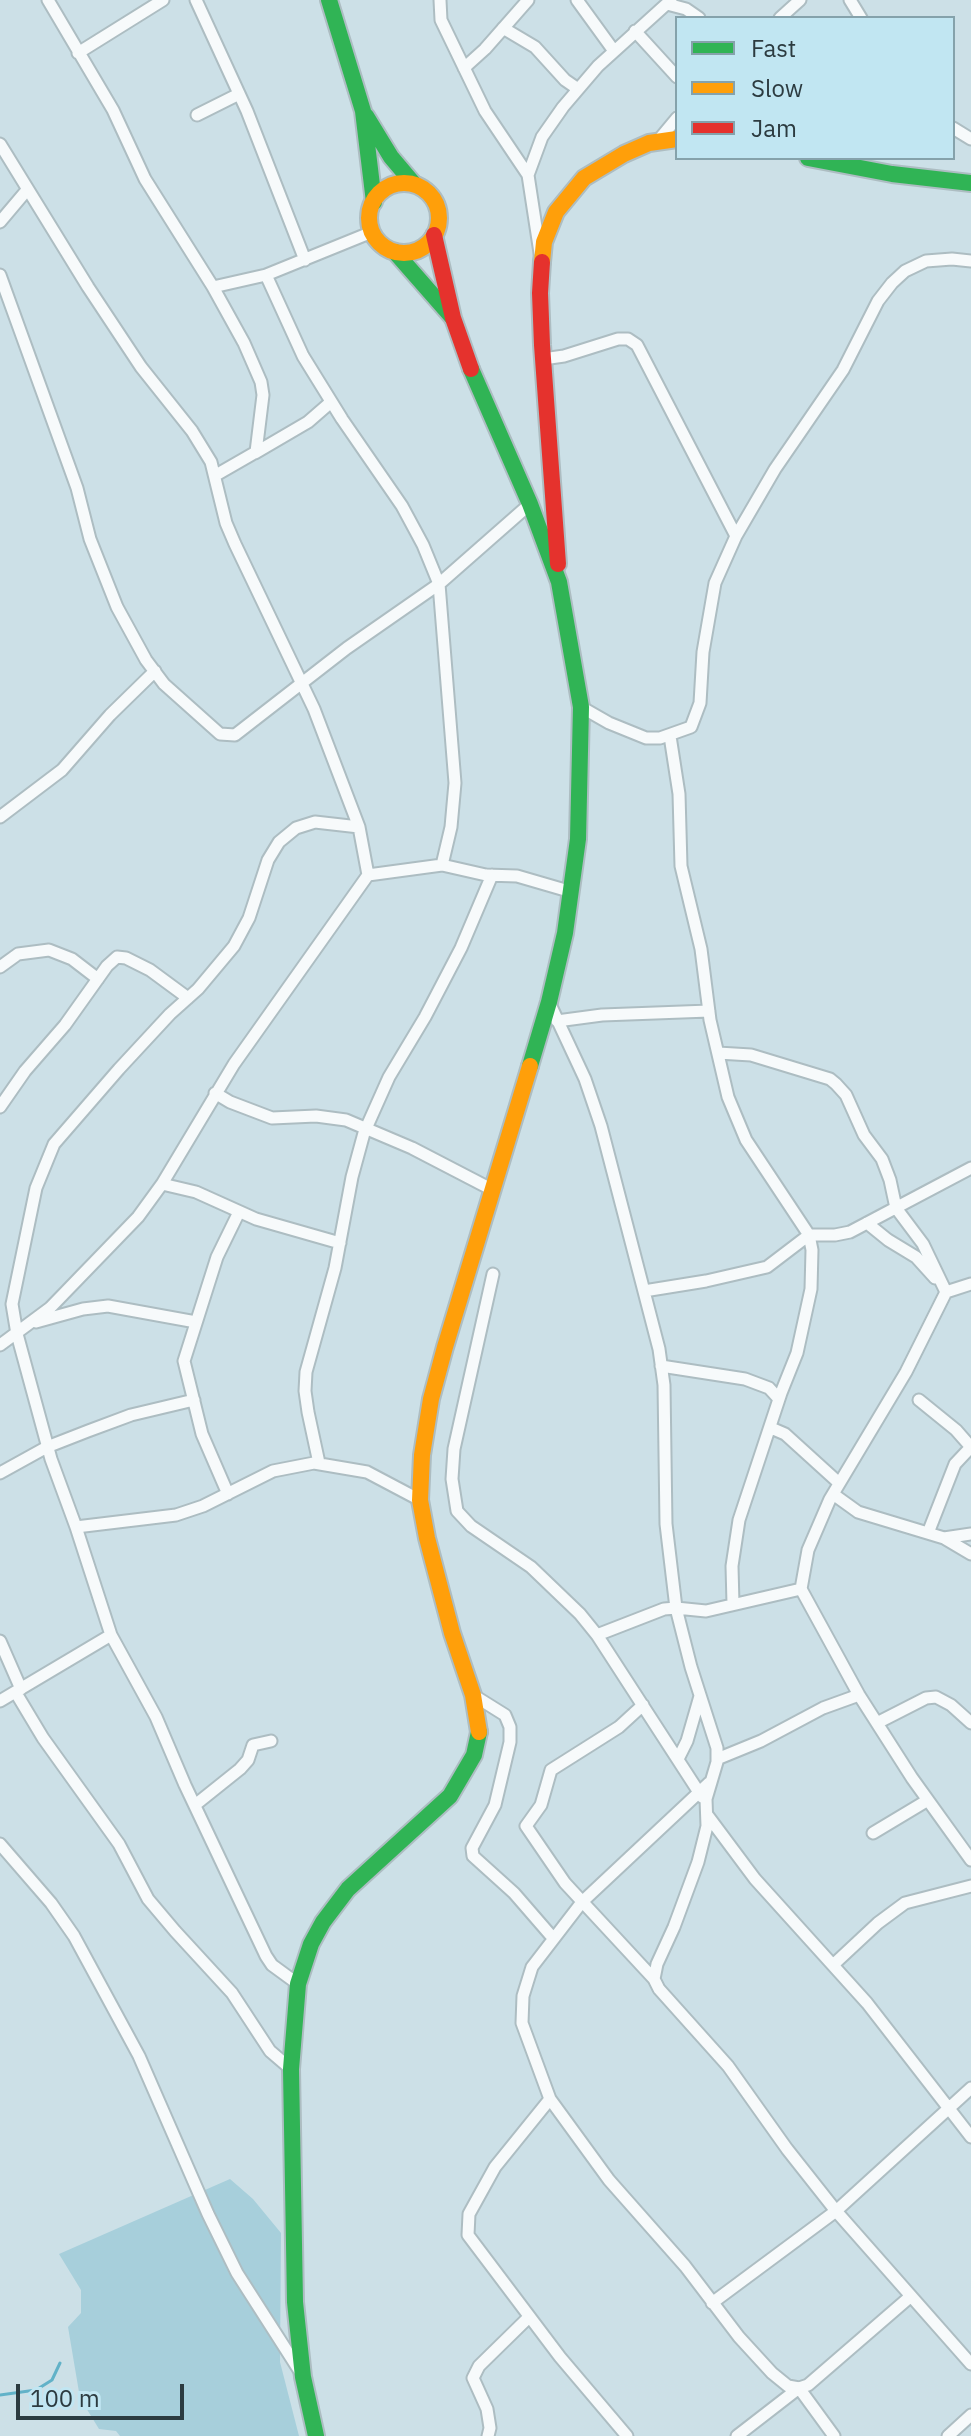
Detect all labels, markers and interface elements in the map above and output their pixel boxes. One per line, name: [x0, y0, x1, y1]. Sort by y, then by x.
legend: [675, 16, 955, 160]
text: Fast: [751, 32, 796, 64]
text: Slow: [751, 72, 803, 104]
text: Jam: [751, 112, 797, 144]
scale bar: [20, 2368, 188, 2418]
text: 100 m: [30, 2382, 100, 2414]

